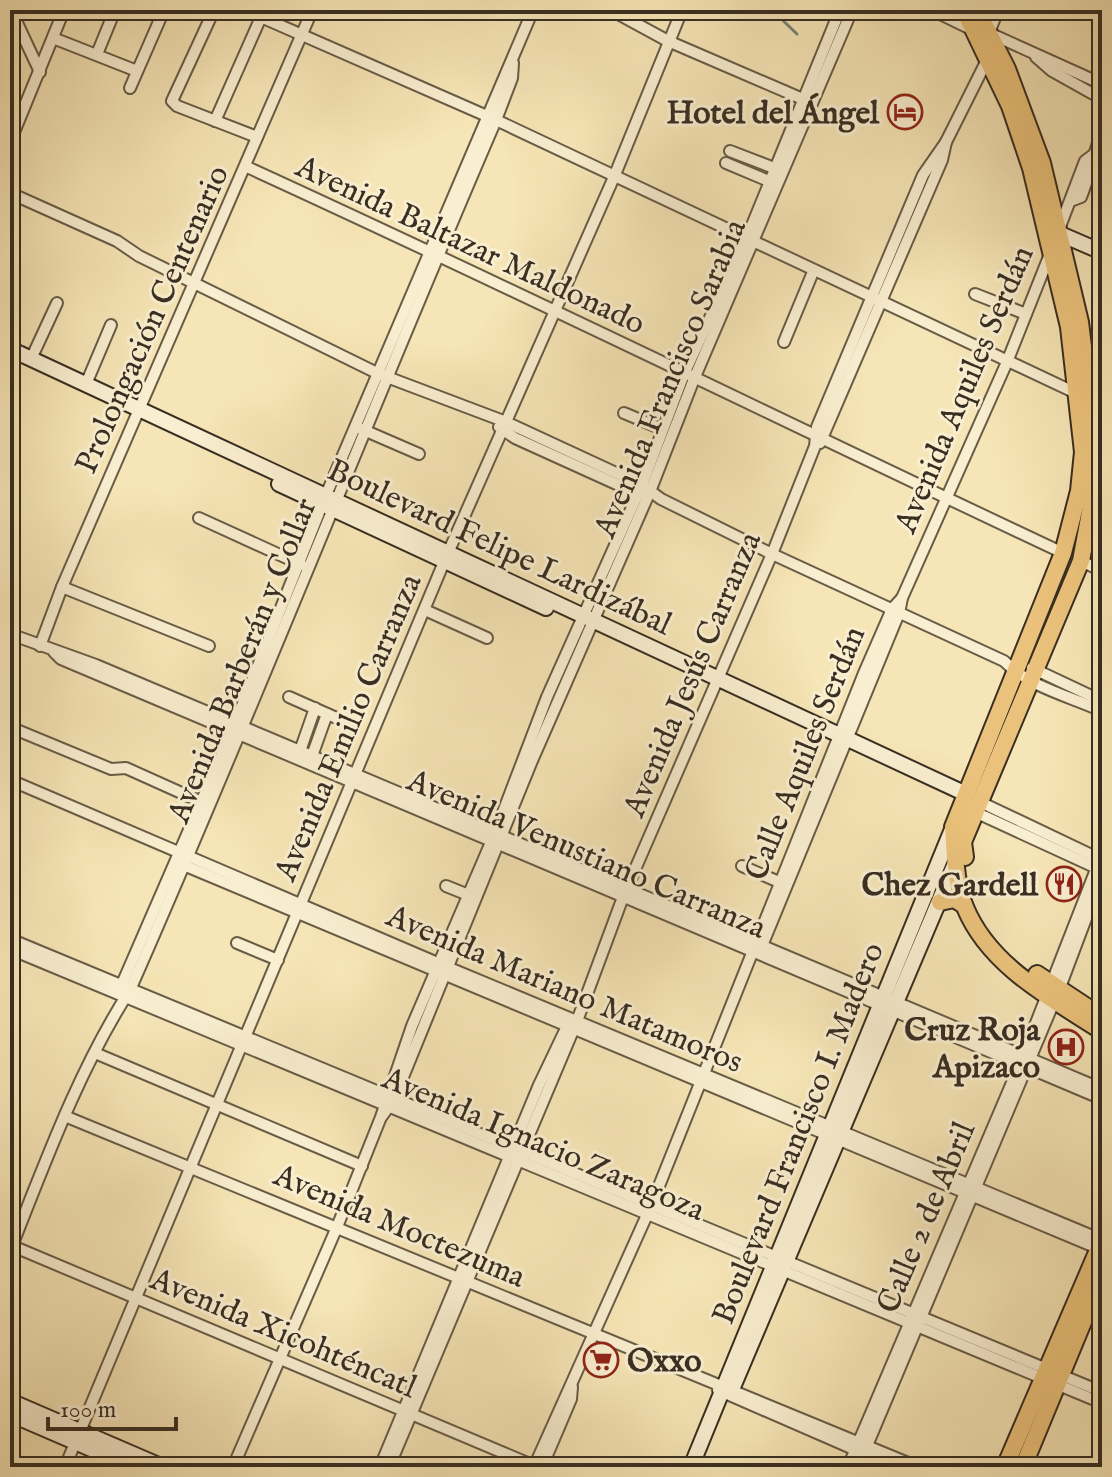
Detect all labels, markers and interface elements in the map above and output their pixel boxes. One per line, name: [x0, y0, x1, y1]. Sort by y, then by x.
place label: Hotel del Ángel: [666, 92, 880, 135]
hotel icon: Hotel del Ángel: [886, 93, 924, 131]
street label: Avenida Baltazar Maldonado: [288, 147, 651, 345]
street label: Prolongación Centenario: [67, 160, 240, 480]
street label: Avenida Francisco Sarabia: [585, 213, 757, 545]
street label: Avenida Aquiles Serdán: [886, 240, 1044, 541]
street label: Boulevard Felipe Lardizábal: [320, 450, 678, 646]
street label: Avenida Barberán y Collar: [159, 492, 327, 830]
street label: Avenida Jesús Carranza: [614, 526, 772, 825]
street label: Avenida Emilio Carranza: [266, 568, 433, 889]
street label: Calle Aquiles Serdán: [737, 621, 876, 887]
street label: Avenida Venustiano Carranza: [399, 761, 772, 950]
restaurant icon: Chez Gardell: [1045, 865, 1083, 903]
place label: Chez Gardell: [861, 866, 1039, 907]
street label: Avenida Mariano Matamoros: [379, 896, 748, 1084]
street label: Boulevard Francisco I. Madero: [704, 937, 895, 1331]
place label: Cruz Roja Apizaco: [904, 1011, 1041, 1089]
hospital icon: Cruz Roja Apizaco: [1047, 1028, 1085, 1066]
street label: Avenida Ignacio Zaragoza: [375, 1058, 711, 1232]
street label: Calle 2 de Abril: [869, 1116, 986, 1320]
street label: Avenida Moctezuma: [266, 1155, 531, 1299]
street label: Avenida Xicohténcatl: [143, 1259, 422, 1409]
supermarket icon: Oxxo: [582, 1341, 620, 1379]
place label: Oxxo: [627, 1342, 702, 1383]
scale bar: [48, 1381, 176, 1431]
text: 100 m: [60, 1395, 116, 1426]

